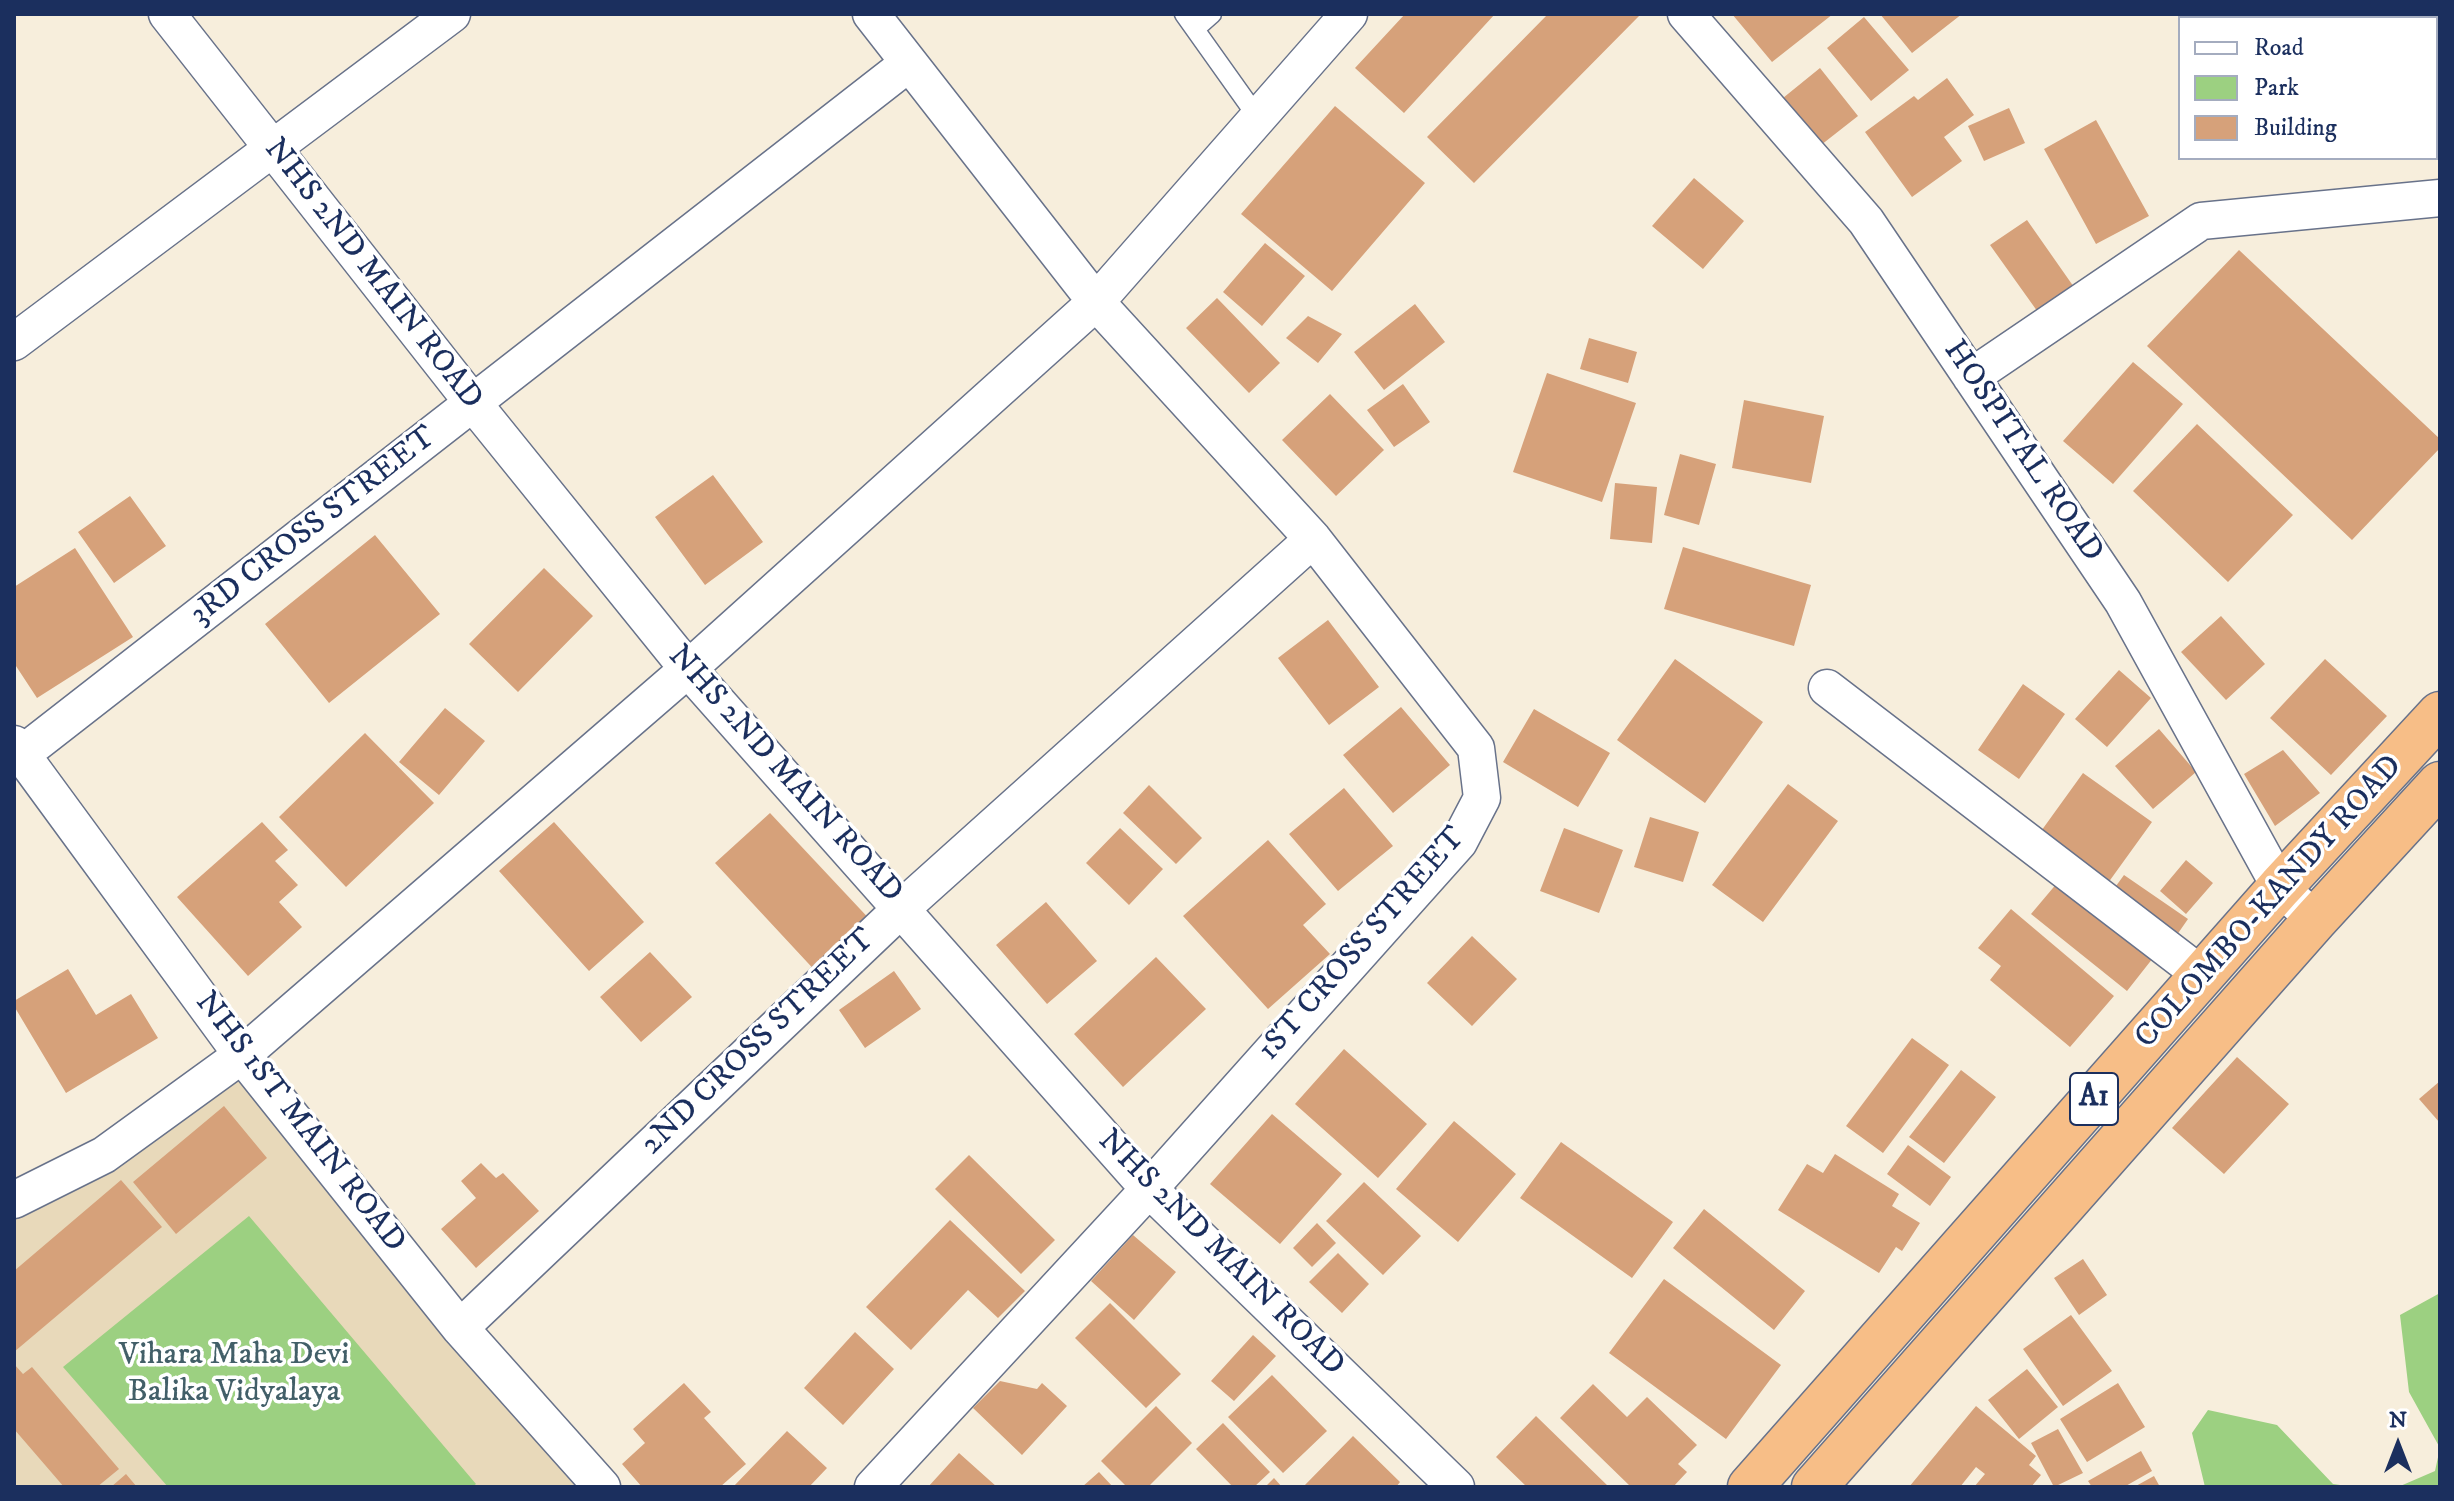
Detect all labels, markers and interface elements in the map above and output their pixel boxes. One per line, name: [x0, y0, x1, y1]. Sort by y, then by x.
legend: [2178, 16, 2438, 160]
text: Road: [2254, 33, 2304, 63]
text: Park: [2254, 73, 2299, 103]
text: Building: [2254, 113, 2337, 143]
street label: NHS 2ND MAIN ROAD: [254, 132, 490, 418]
street label: HOSPITAL ROAD: [1934, 334, 2110, 570]
street label: 3RD CROSS STREET: [183, 419, 445, 635]
street label: NHS 2ND MAIN ROAD: [658, 638, 910, 912]
street label: COLOMBO-KANDY ROAD: [2128, 749, 2412, 1057]
street label: 1ST CROSS STREET: [1251, 820, 1475, 1070]
street label: 2ND CROSS STREET: [634, 922, 884, 1164]
street label: NHS 1ST MAIN ROAD: [185, 985, 413, 1261]
road number: A1: [2070, 1073, 2118, 1125]
street label: NHS 2ND MAIN ROAD: [1089, 1123, 1351, 1385]
park label: Vihara Maha Devi Balika Vidyalaya: [119, 1337, 349, 1412]
north arrow: [2358, 1405, 2438, 1485]
text: N: [2389, 1407, 2407, 1434]

